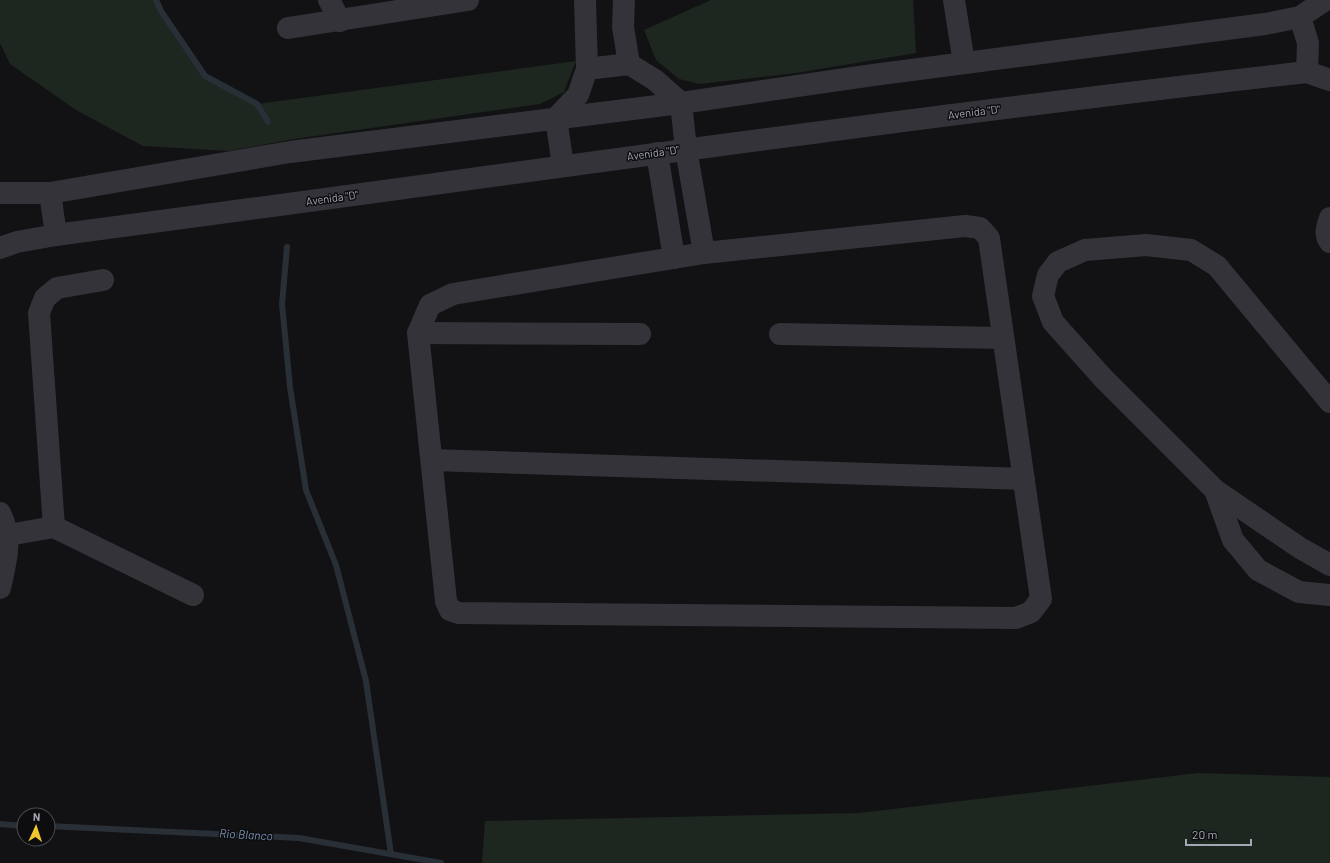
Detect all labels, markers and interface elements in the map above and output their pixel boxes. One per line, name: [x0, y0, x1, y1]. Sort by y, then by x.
street label: Avenida "D": [947, 102, 1001, 121]
street label: Avenida "D": [626, 142, 680, 163]
street label: Avenida "D": [305, 187, 359, 208]
north arrow: [16, 807, 56, 847]
text: N: [33, 810, 41, 823]
scale bar: [1186, 821, 1251, 847]
water label: Rio Blanco: [219, 826, 273, 842]
text: 20 m: [1192, 827, 1218, 841]

